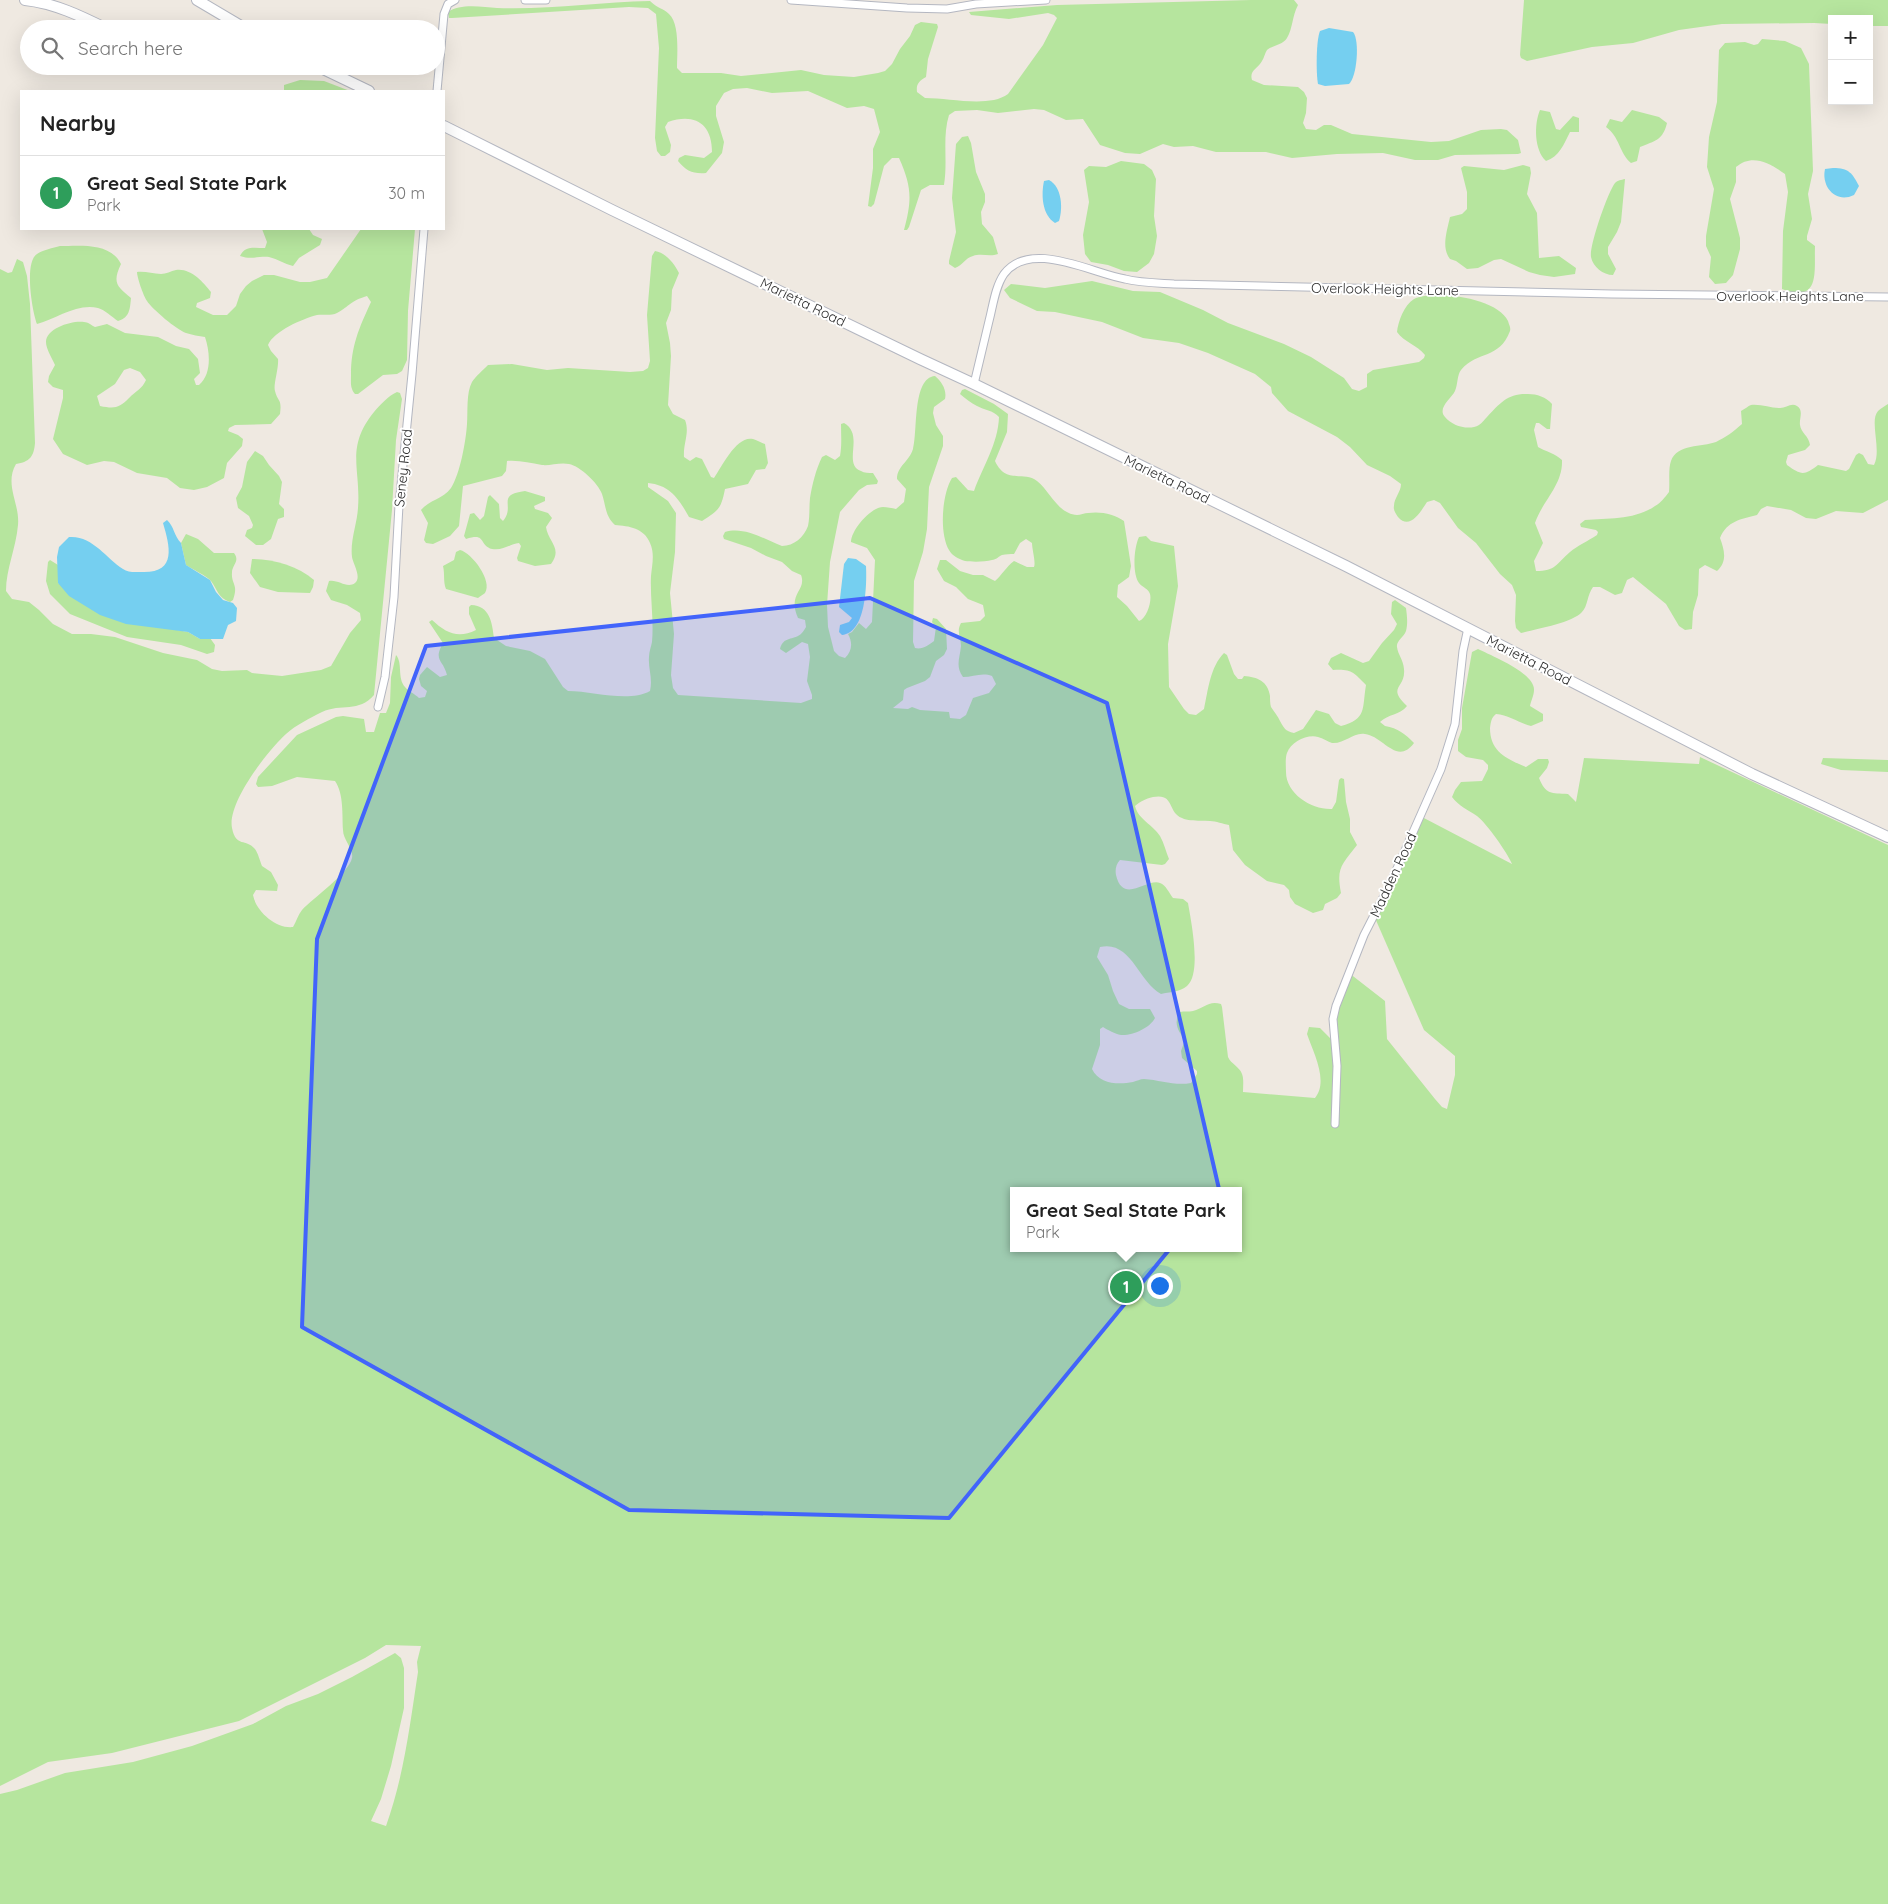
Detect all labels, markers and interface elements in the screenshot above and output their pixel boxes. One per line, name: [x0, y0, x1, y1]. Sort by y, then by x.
map controls: [1828, 15, 1873, 105]
button: +: [1828, 15, 1873, 60]
search box: [20, 20, 445, 75]
icon: search: [38, 34, 66, 62]
text: Search here: [78, 36, 183, 60]
button: −: [1828, 60, 1873, 105]
text: Nearby: [40, 110, 116, 136]
text: Great Seal State Park: [87, 171, 287, 195]
text: 1: [53, 183, 59, 203]
text: 30 m: [388, 183, 425, 203]
text: Park: [87, 195, 121, 215]
street label: Marietta Road: [757, 274, 849, 330]
street label: Overlook Heights Lane: [1311, 279, 1459, 299]
street label: Overlook Heights Lane: [1716, 287, 1864, 305]
street label: Seney Road: [390, 428, 416, 508]
street label: Marietta Road: [1121, 451, 1213, 507]
street label: Marietta Road: [1484, 631, 1574, 689]
street label: Madden Road: [1365, 830, 1421, 920]
popup: [1010, 1187, 1242, 1252]
text: Great Seal State Park: [1026, 1198, 1226, 1222]
text: Park: [1026, 1222, 1060, 1242]
pin: 1: [1110, 1268, 1142, 1306]
your location: [1147, 1273, 1173, 1299]

